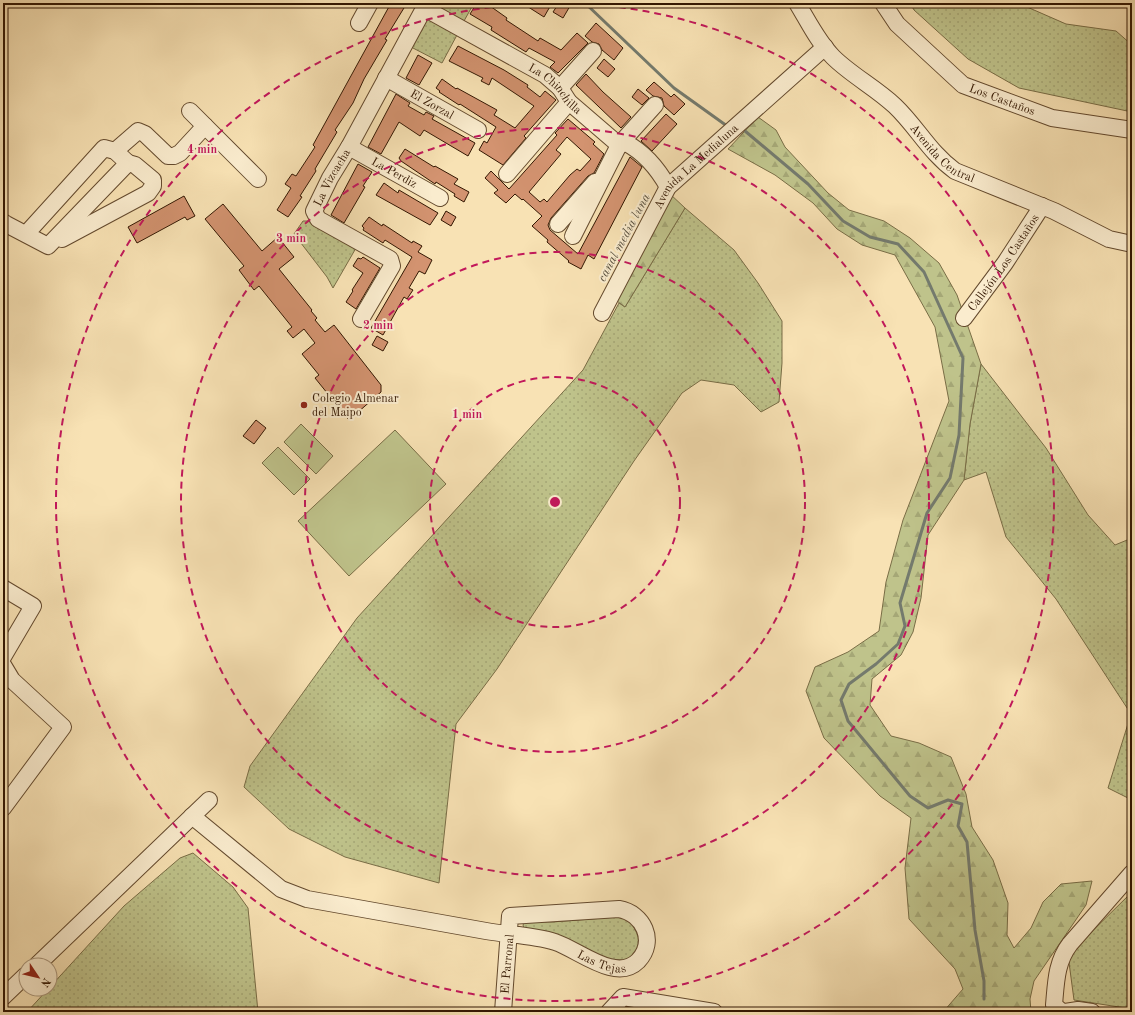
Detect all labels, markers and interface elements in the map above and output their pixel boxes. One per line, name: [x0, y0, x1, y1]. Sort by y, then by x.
street label: La Chinchilla: [526, 62, 583, 117]
street label: Los Castaños: [967, 83, 1037, 118]
street label: El Zorzal: [408, 88, 456, 122]
street label: Avenida La Medialuna: [652, 122, 741, 212]
street label: Avenida Central: [907, 122, 976, 185]
text: 4 min: [187, 144, 217, 156]
street label: La Vizcacha: [312, 147, 353, 208]
street label: La Perdiz: [369, 156, 419, 191]
water label: canal media luna: [596, 192, 653, 284]
street label: Callejón Los Castaños: [966, 212, 1042, 314]
text: 3 min: [276, 233, 306, 245]
text: 2 min: [363, 320, 393, 332]
place label: Colegio Almenar del Maipo: [312, 393, 399, 419]
marker: Colegio Almenar del Maipo: [299, 400, 309, 410]
text: 1 min: [452, 409, 482, 421]
centre of rings: [548, 495, 562, 509]
street label: El Parronal: [499, 934, 517, 994]
street label: Las Tejas: [575, 949, 627, 976]
north arrow: [18, 957, 58, 997]
text: N: [38, 975, 52, 989]

